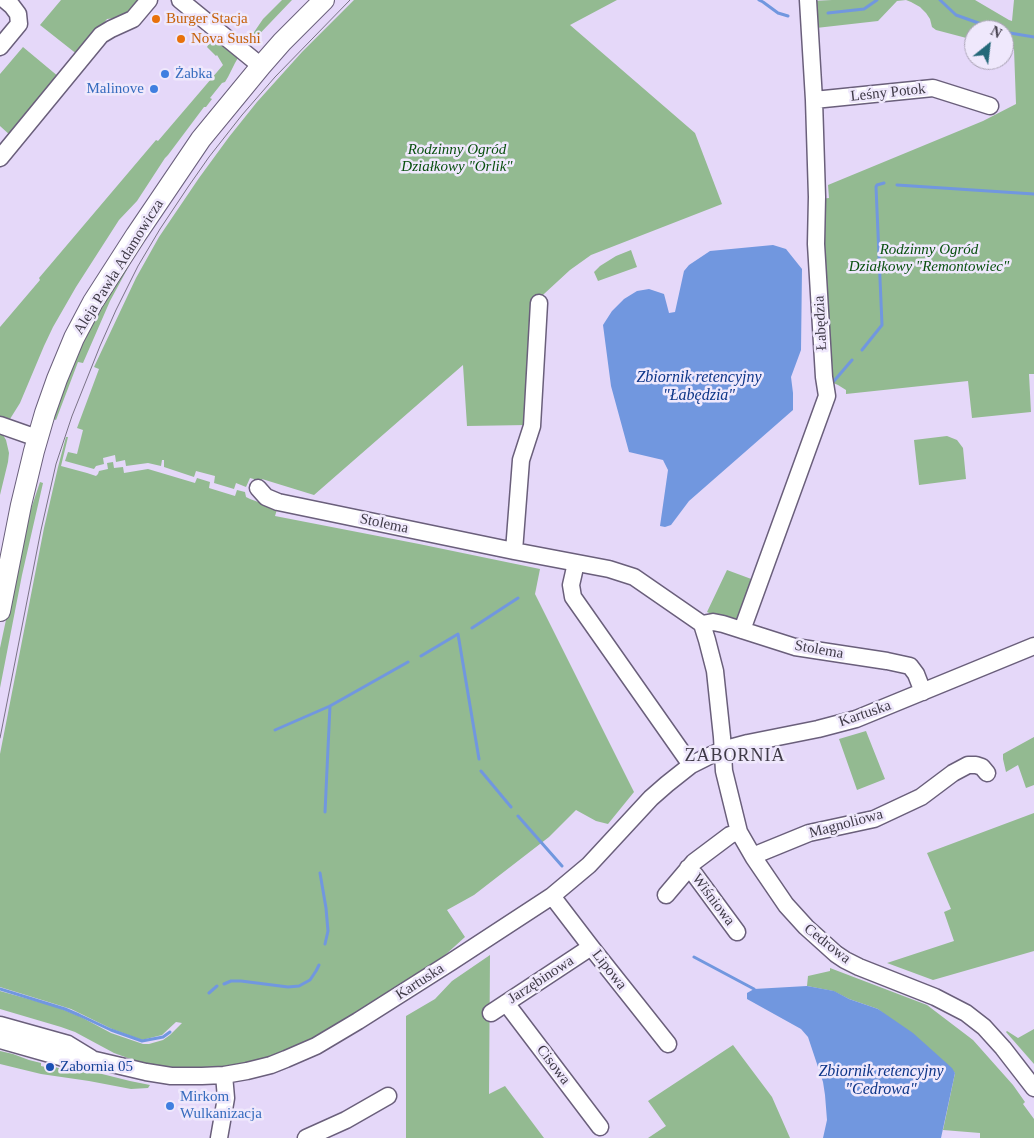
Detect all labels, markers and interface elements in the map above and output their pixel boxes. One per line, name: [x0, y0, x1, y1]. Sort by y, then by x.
place label: Burger Stacja: [166, 10, 248, 28]
marker: Burger Stacja: [150, 13, 162, 25]
north arrow: [964, 20, 1014, 70]
text: N: [988, 23, 1004, 41]
place label: Nova Sushi: [191, 30, 261, 48]
marker: Nova Sushi: [175, 33, 187, 45]
place label: Żabka: [175, 65, 212, 83]
marker: Żabka: [159, 68, 171, 80]
place label: Malinove: [87, 80, 144, 98]
street label: Leśny Potok: [850, 80, 926, 106]
marker: Malinove: [148, 83, 160, 95]
park label: Rodzinny Ogród Działkowy "Orlik": [401, 141, 513, 176]
street label: Aleja Pawła Adamowicza: [70, 196, 168, 338]
park label: Rodzinny Ogród Działkowy "Remontowiec": [849, 241, 1009, 276]
street label: Łabędzia: [811, 295, 831, 351]
water label: Zbiornik retencyjny "Łabędzia": [636, 368, 762, 406]
street label: Stolema: [358, 510, 410, 538]
street label: Stolema: [793, 637, 845, 663]
street label: Kartuska: [836, 697, 894, 731]
district label: ZABORNIA: [684, 745, 786, 767]
street label: Magnoliowa: [807, 805, 885, 843]
street label: Wiśniowa: [688, 871, 738, 929]
street label: Cedrowa: [800, 920, 854, 968]
street label: Lipowa: [588, 946, 630, 994]
street label: Jarzębinowa: [505, 952, 577, 1008]
street label: Kartuska: [392, 960, 448, 1004]
street label: Cisowa: [532, 1042, 574, 1088]
place label: Zabornia 05: [60, 1058, 133, 1076]
marker: Zabornia 05: [44, 1061, 56, 1073]
water label: Zbiornik retencyjny "Cedrowa": [818, 1062, 944, 1100]
place label: Mirkom Wulkanizacja: [180, 1088, 262, 1123]
marker: Mirkom Wulkanizacja: [164, 1100, 176, 1112]

